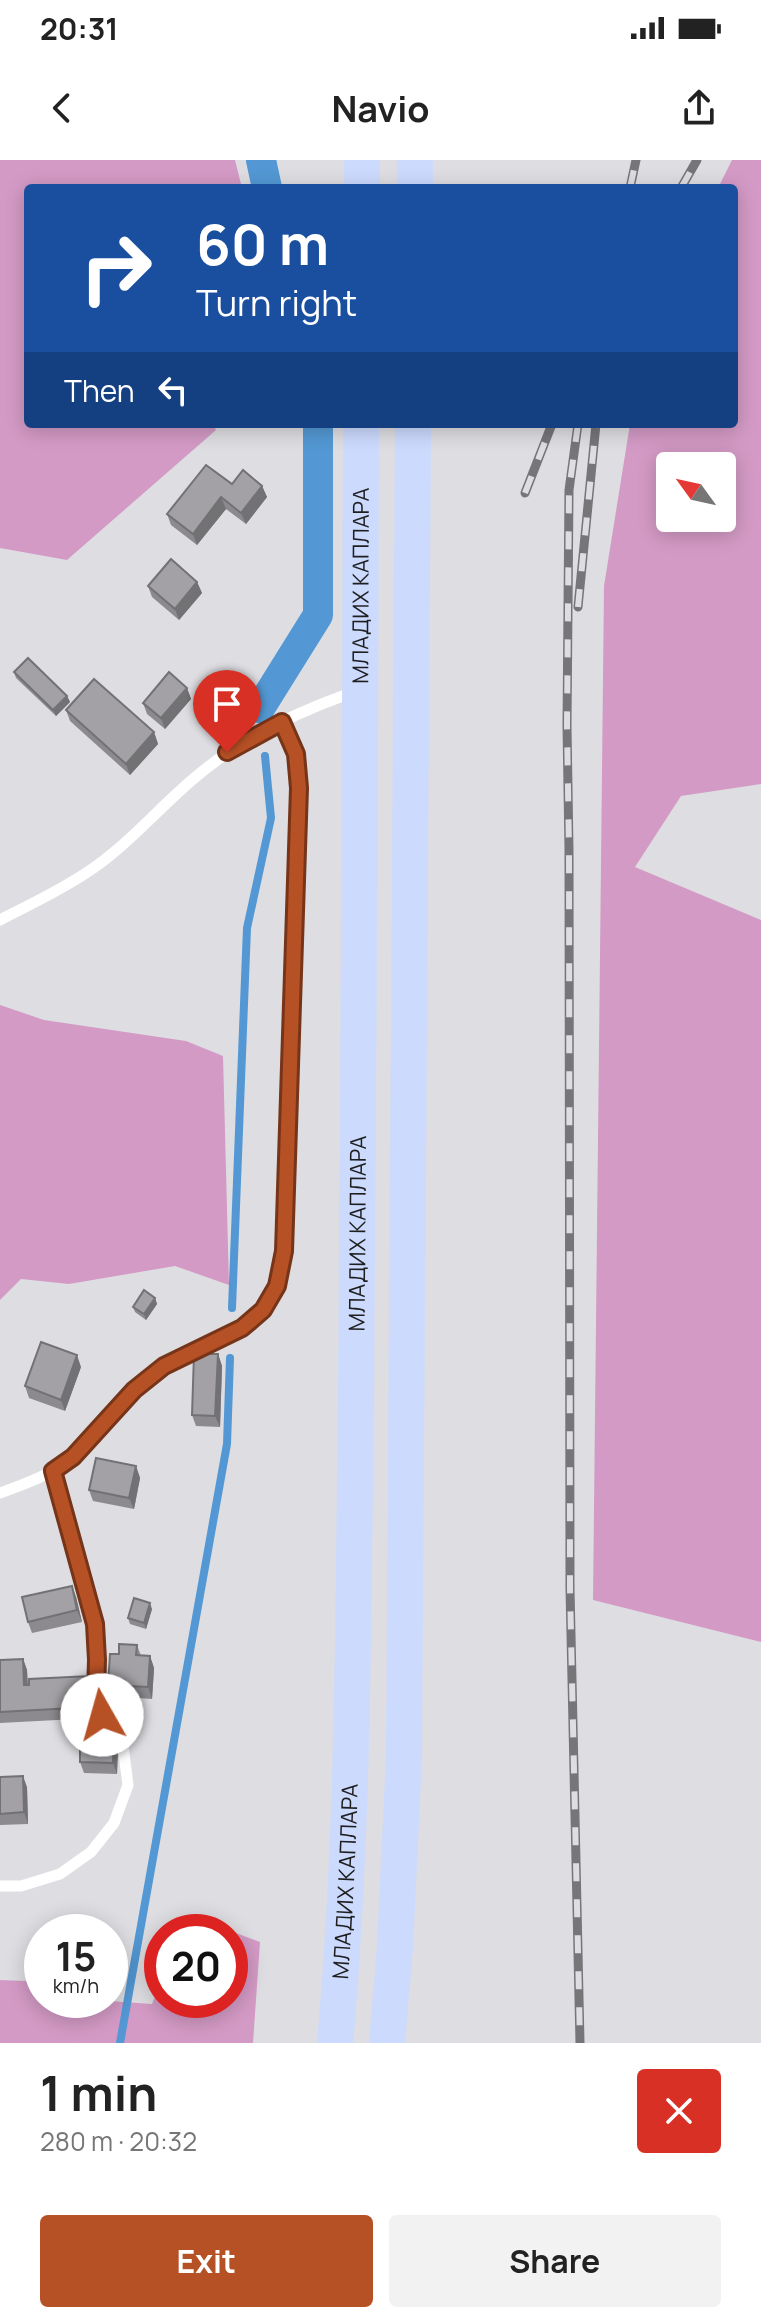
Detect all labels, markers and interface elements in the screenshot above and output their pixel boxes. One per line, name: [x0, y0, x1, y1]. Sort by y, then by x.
text: 20:31: [40, 8, 118, 49]
text: Navio: [331, 84, 430, 133]
icon: back: [40, 86, 84, 130]
icon: share: [677, 86, 721, 130]
text: 60 m: [196, 205, 329, 282]
icon: right: [64, 216, 168, 320]
text: Turn right: [196, 278, 357, 327]
icon: left: [151, 368, 195, 412]
text: Then: [64, 370, 135, 411]
north arrow: [656, 452, 736, 532]
map controls: [656, 452, 736, 532]
street label: МЛАДИХ КАПЛАРА: [345, 487, 376, 684]
pin: [193, 670, 261, 752]
icon: arrive: [205, 682, 249, 726]
street label: МЛАДИХ КАПЛАРА: [342, 1135, 373, 1332]
position arrow: [60, 1673, 144, 1757]
street label: МЛАДИХ КАПЛАРА: [325, 1783, 365, 1980]
speed limit sign: 20: [144, 1914, 248, 2018]
text: 15: [56, 1928, 96, 1983]
text: km/h: [53, 1972, 99, 1999]
text: 1 min: [40, 2060, 157, 2125]
button: close: [637, 2069, 721, 2153]
text: 280 m · 20:32: [40, 2123, 197, 2159]
button: Exit: [40, 2215, 373, 2307]
button: Share: [389, 2215, 721, 2307]

